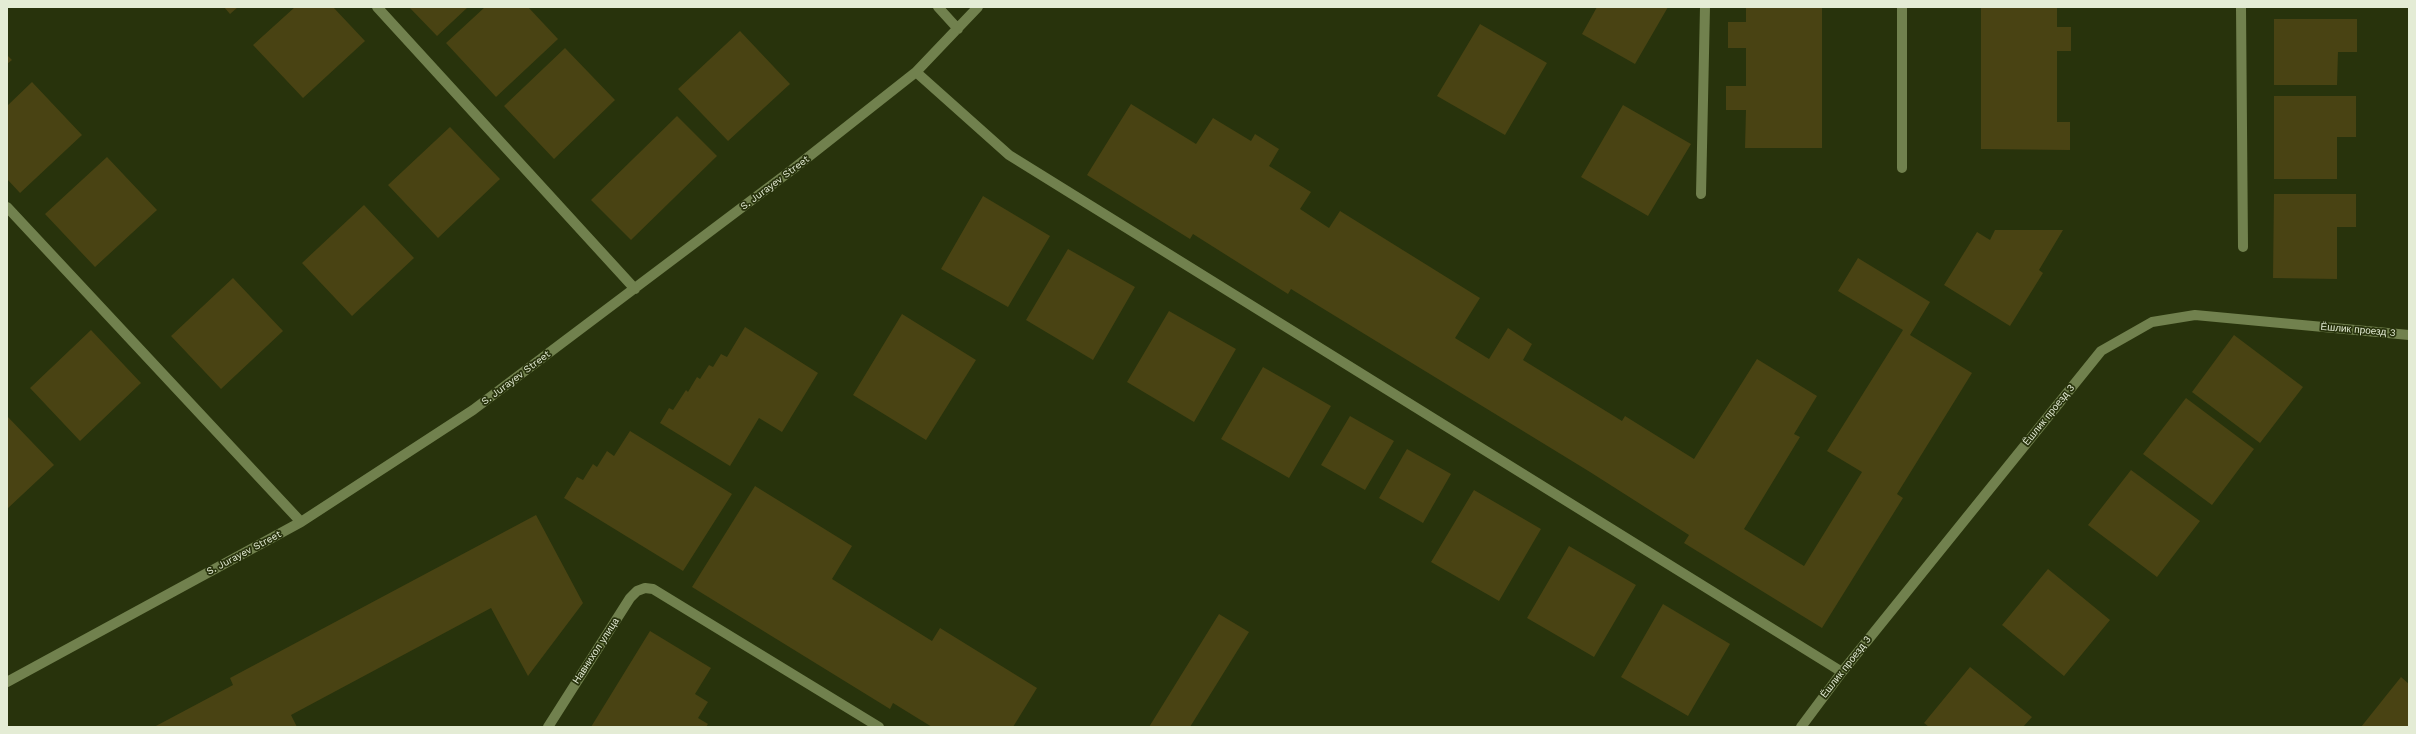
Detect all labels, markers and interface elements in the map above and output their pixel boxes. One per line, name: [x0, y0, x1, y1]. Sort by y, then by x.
street label: S. Jurayev Street: [738, 153, 812, 213]
street label: Ёшлик проезд 3: [2320, 321, 2396, 339]
street label: S. Jurayev Street: [479, 348, 553, 408]
street label: Ёшлик проезд 3: [2021, 382, 2077, 448]
street label: S. Jurayev Street: [205, 528, 283, 578]
street label: Навнихол улица: [570, 616, 622, 686]
street label: Ёшлик проезд 3: [1818, 634, 1874, 700]

